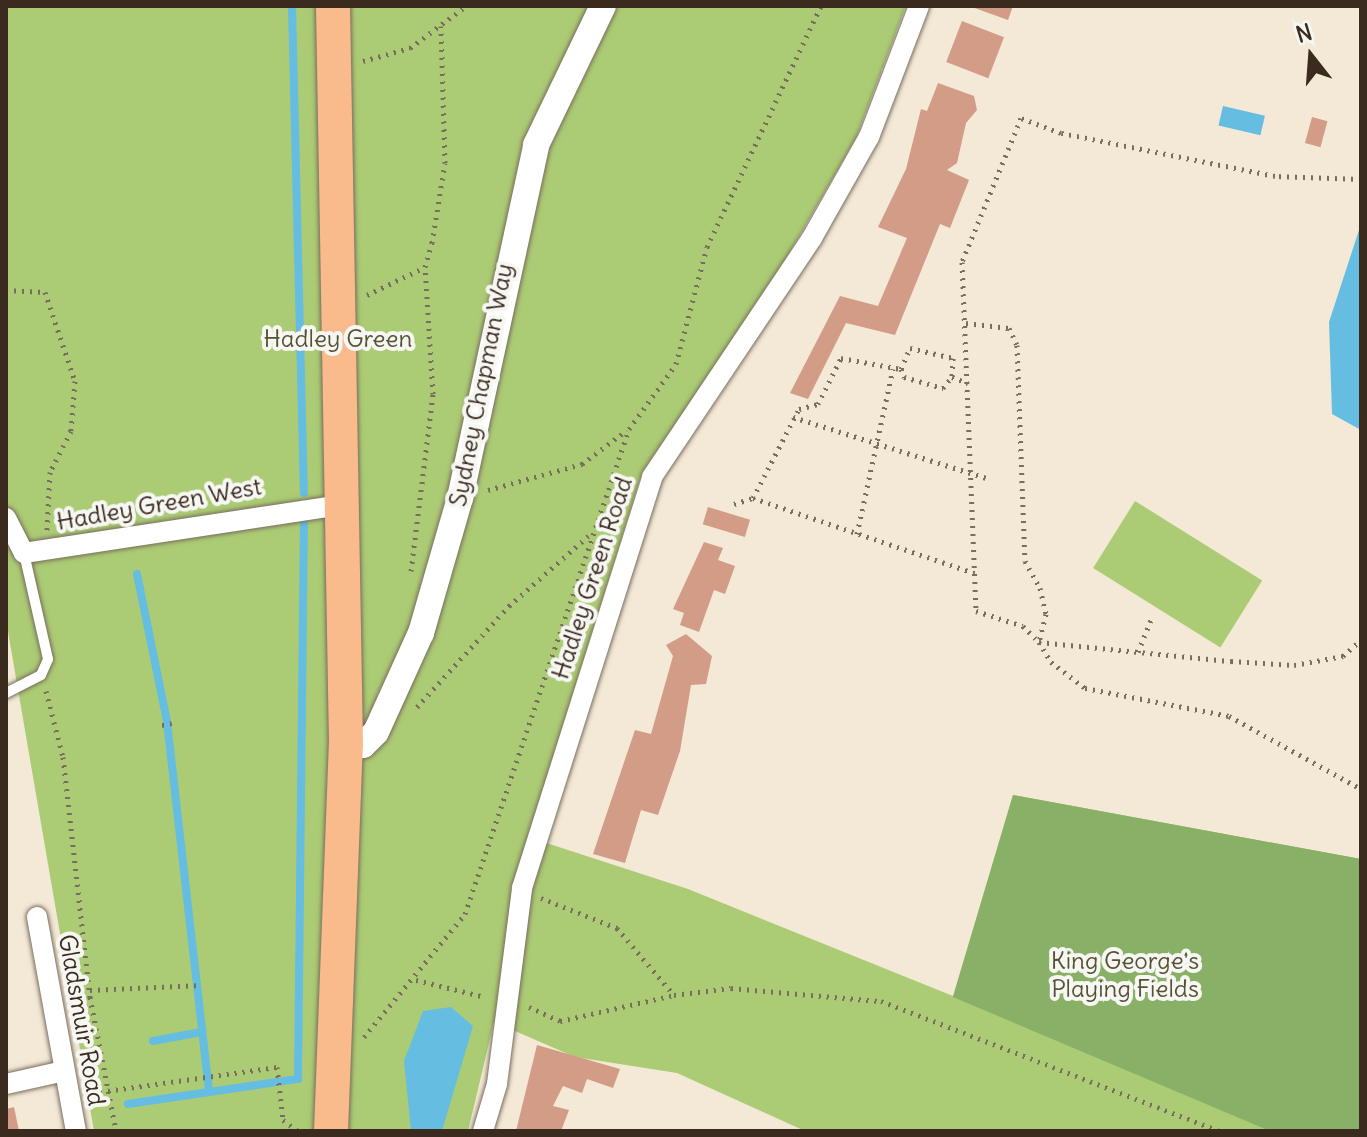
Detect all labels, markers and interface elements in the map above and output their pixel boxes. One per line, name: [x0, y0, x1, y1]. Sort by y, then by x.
north arrow: [1271, 16, 1351, 96]
text: N: [1293, 17, 1315, 49]
street label: Sydney Chapman Way: [443, 261, 519, 509]
park label: Hadley Green: [264, 325, 412, 353]
street label: Hadley Green West: [54, 472, 264, 536]
street label: Hadley Green Road: [546, 473, 638, 683]
street label: Gladsmuir Road: [53, 932, 111, 1108]
park label: King George's Playing Fields: [1051, 947, 1199, 1003]

